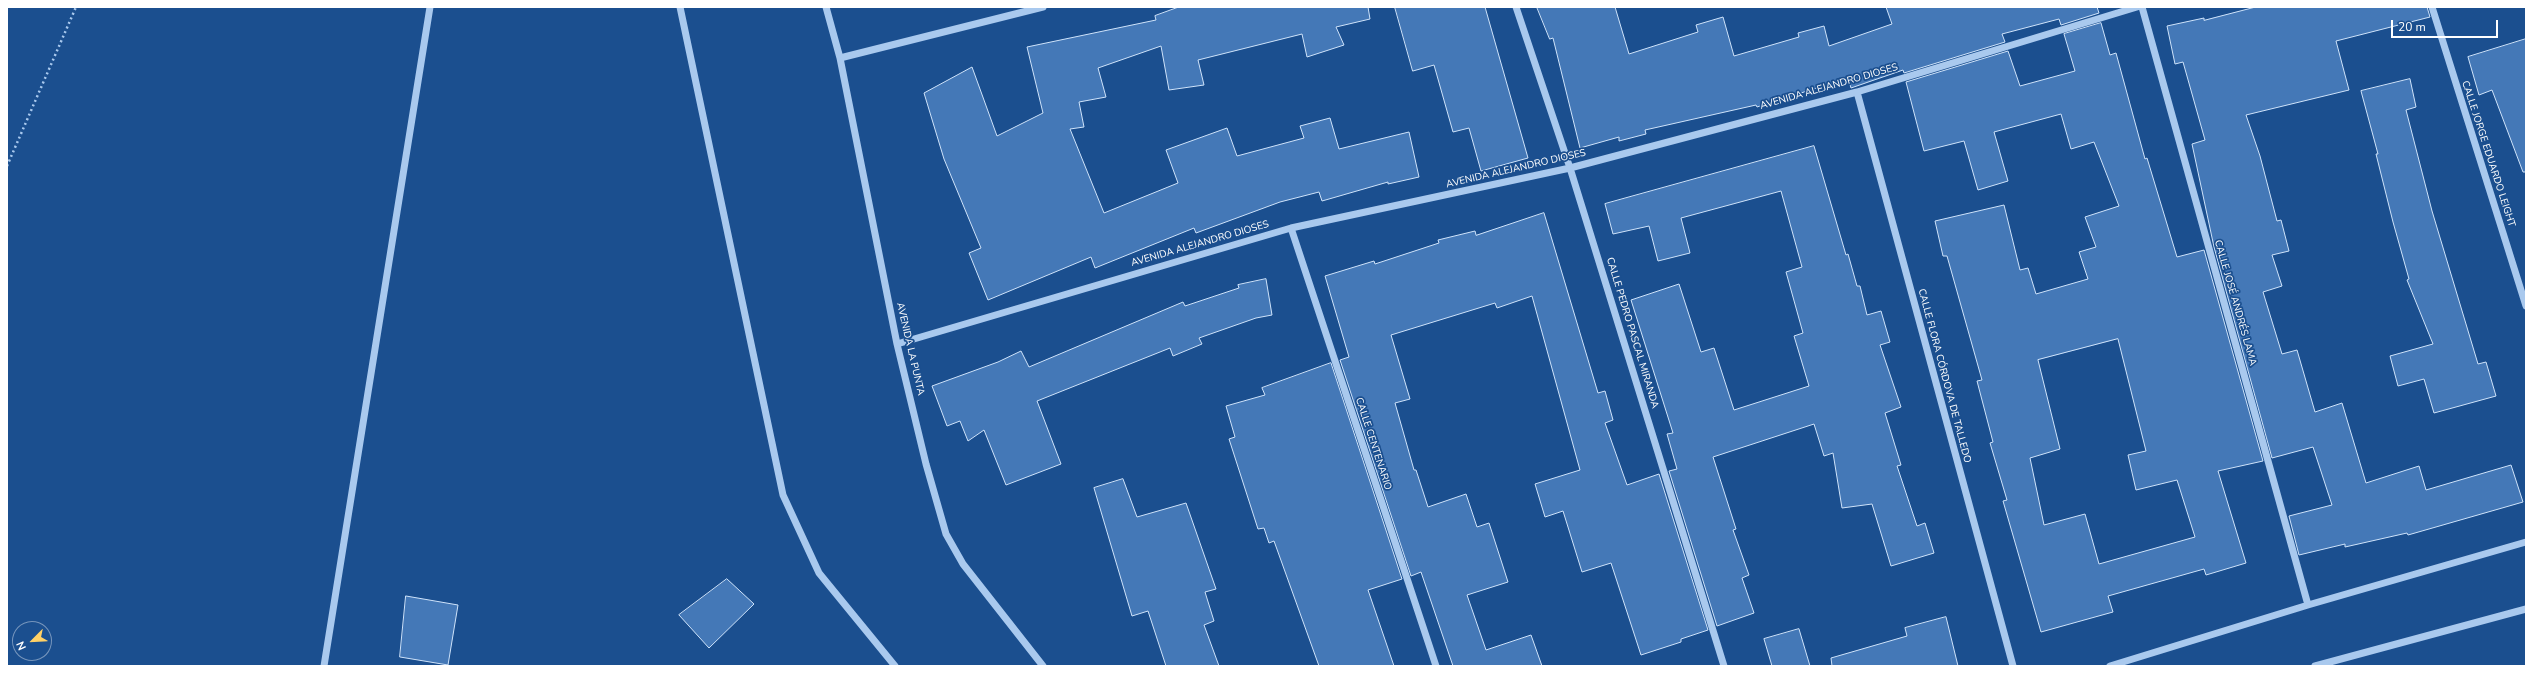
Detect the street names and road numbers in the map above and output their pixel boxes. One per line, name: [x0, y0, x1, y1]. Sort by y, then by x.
street label: AVENIDA ALEJANDRO DIOSES: [1759, 62, 1899, 112]
street label: CALLE JORGE EDUARDO LEIGHT: [2459, 79, 2517, 229]
street label: AVENIDA ALEJANDRO DIOSES: [1445, 147, 1587, 191]
street label: AVENIDA ALEJANDRO DIOSES: [1130, 219, 1270, 269]
street label: CALLE JOSÉ ANDRÉS LAMA: [2211, 239, 2259, 367]
street label: CALLE PEDRO PASCAL MIRANDA: [1603, 256, 1661, 410]
street label: CALLE FLORA CÓRDOVA DE TALLEDO: [1915, 288, 1973, 464]
street label: AVENIDA LA PUNTA: [893, 301, 927, 397]
street label: CALLE CENTENARIO: [1352, 396, 1394, 492]

